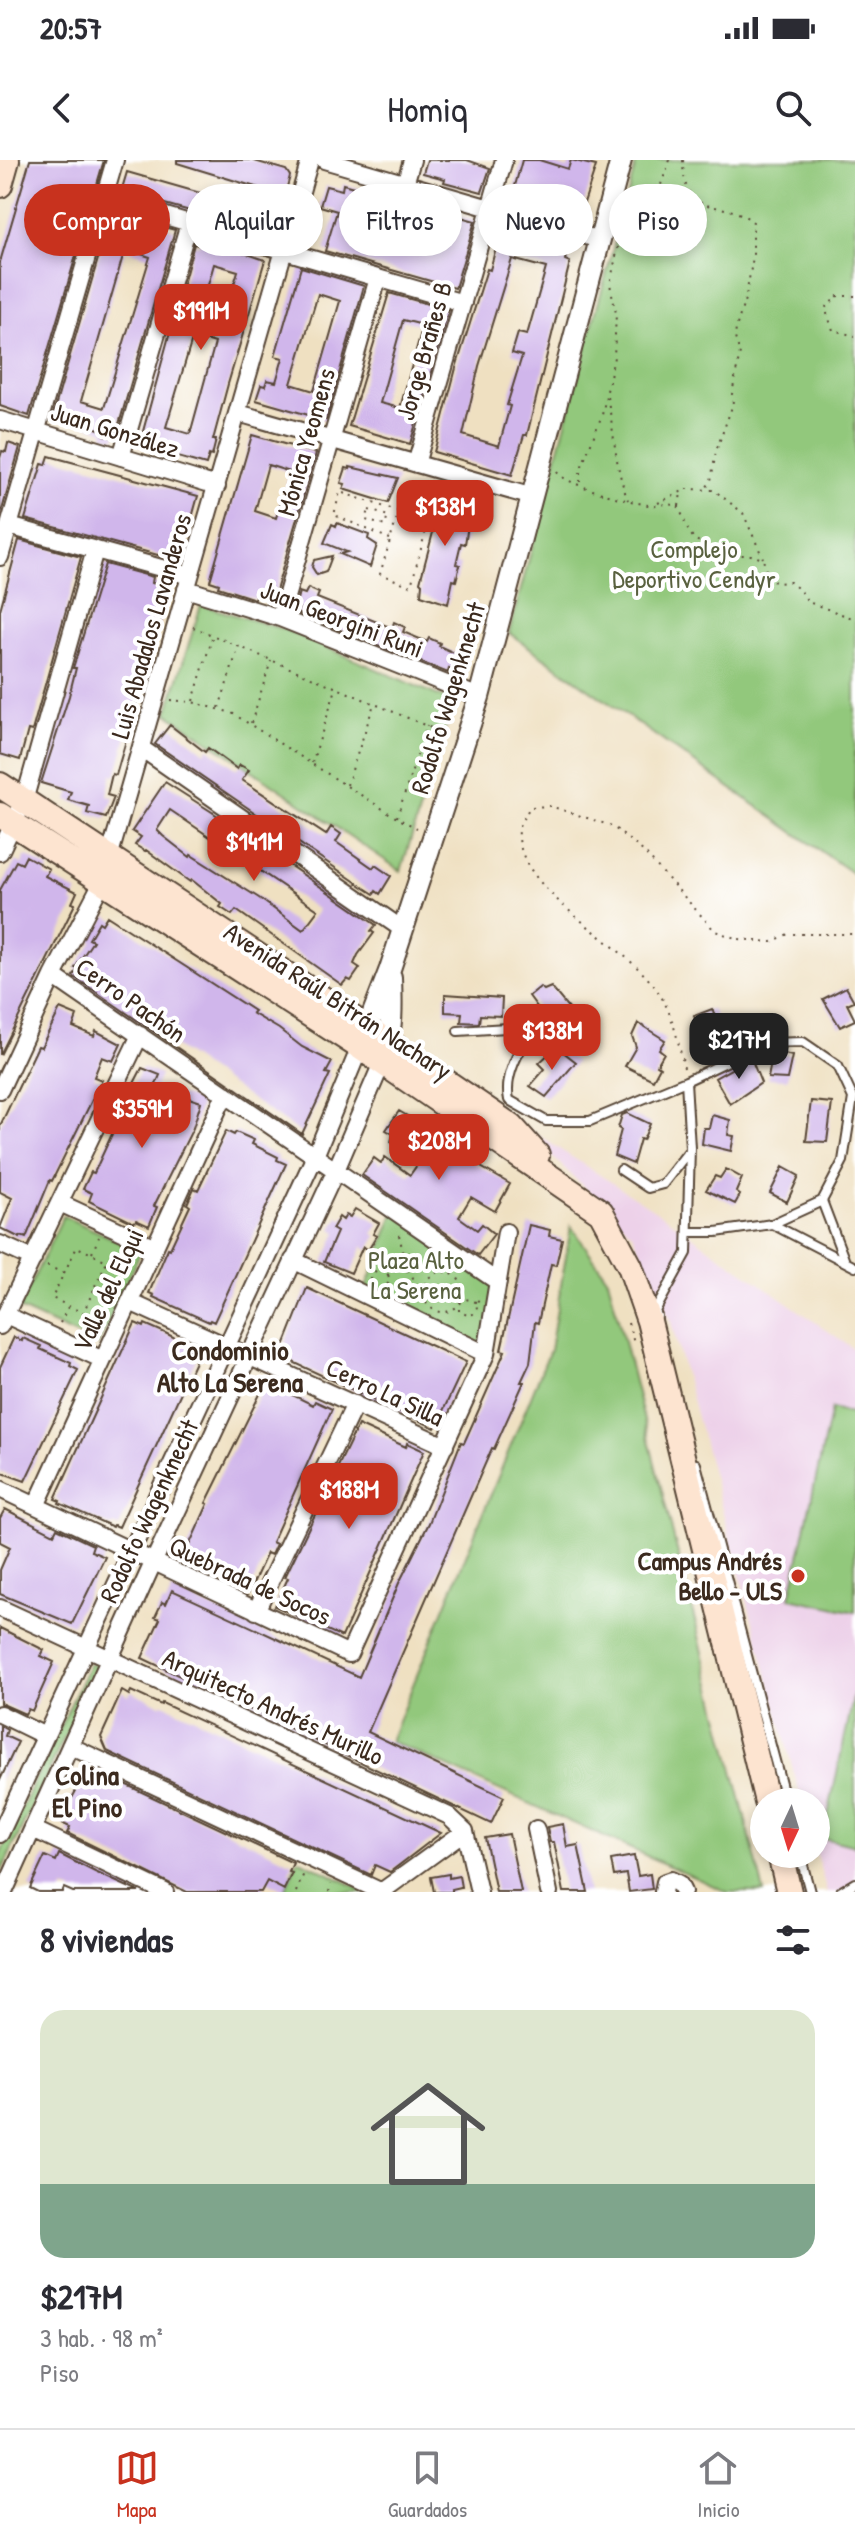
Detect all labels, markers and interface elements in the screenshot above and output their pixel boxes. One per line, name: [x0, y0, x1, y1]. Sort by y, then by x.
text: 20:57: [40, 8, 102, 48]
text: Homiq: [387, 84, 468, 133]
icon: back: [40, 86, 84, 130]
icon: search: [771, 86, 815, 130]
chip: Comprar: [24, 184, 170, 256]
chip: Alquilar: [186, 184, 323, 256]
chip: Filtros: [339, 184, 462, 256]
chip: Nuevo: [478, 184, 593, 256]
chip: Piso: [609, 184, 707, 256]
street label: Jorge Brañes B: [387, 277, 460, 424]
pin: $191M: [145, 284, 257, 352]
text: $191M: [172, 292, 230, 327]
street label: Mónica Yeomens: [268, 364, 343, 520]
street label: Juan González: [47, 393, 184, 466]
pin: $138M: [389, 480, 501, 548]
text: $138M: [415, 488, 476, 523]
street label: Luis Abadalos Lavanderos: [102, 509, 199, 742]
park label: Complejo Deportivo Cendyr: [612, 531, 776, 596]
street label: Juan Georgini Runi: [256, 571, 429, 666]
street label: Rodolfo Wagenknecht: [402, 597, 494, 798]
pin: $141M: [198, 815, 310, 883]
text: $141M: [225, 823, 283, 858]
street label: Avenida Raúl Bitrán Nachary: [218, 914, 459, 1087]
street label: Cerro Pachón: [69, 949, 193, 1050]
pin: $138M: [496, 1004, 608, 1072]
text: $138M: [522, 1012, 583, 1047]
pin: $217M: [683, 1013, 795, 1081]
text: $217M: [707, 1021, 771, 1056]
pin: $359M: [86, 1082, 198, 1150]
text: $359M: [112, 1090, 172, 1125]
pin: $208M: [383, 1114, 495, 1182]
text: $208M: [407, 1122, 471, 1157]
street label: Valle del Elqui: [64, 1222, 151, 1357]
park label: Plaza Alto La Serena: [368, 1242, 464, 1307]
district label: Condominio Alto La Serena: [157, 1331, 303, 1401]
street label: Cerro La Silla: [321, 1349, 450, 1434]
street label: Rodolfo Wagenknecht: [91, 1413, 207, 1608]
pin: $188M: [293, 1463, 405, 1531]
text: $188M: [319, 1471, 379, 1506]
street label: Quebrada de Socos: [164, 1528, 337, 1633]
place label: Campus Andrés Bello - ULS: [637, 1543, 782, 1608]
marker: Campus Andrés Bello - ULS: [789, 1567, 807, 1585]
street label: Arquitecto Andrés Murillo: [157, 1640, 389, 1773]
district label: Colina El Pino: [52, 1756, 123, 1826]
north arrow: [750, 1788, 830, 1868]
map controls: [750, 1788, 830, 1868]
text: 8 viviendas: [40, 1917, 174, 1963]
icon: filters: [771, 1918, 815, 1962]
icon: home: [356, 2062, 500, 2206]
text: $217M: [40, 2274, 123, 2320]
text: 3 hab. · 98 m²: [40, 2320, 163, 2355]
text: Piso: [40, 2355, 79, 2390]
tab: Mapa: [115, 2446, 159, 2524]
tab: Guardados: [388, 2446, 467, 2524]
tab: Inicio: [696, 2446, 740, 2524]

